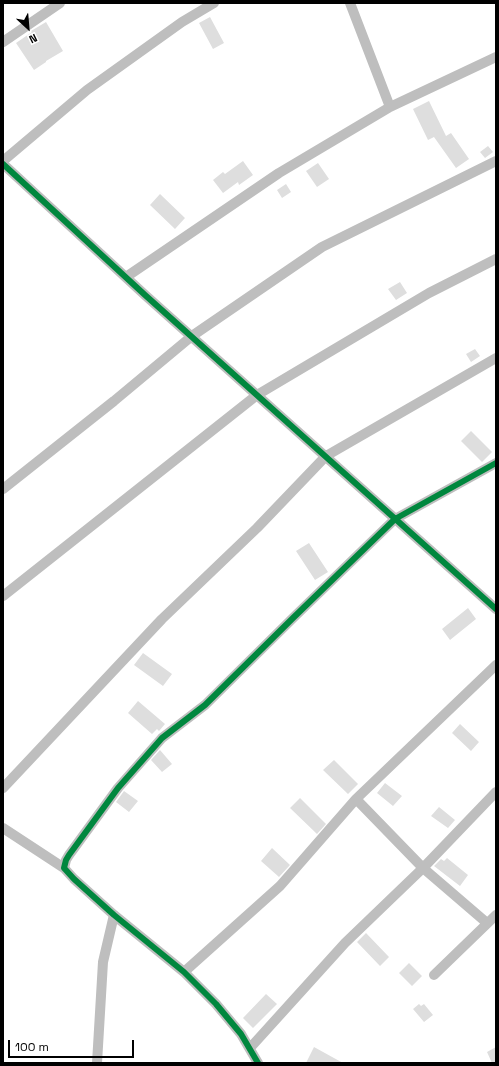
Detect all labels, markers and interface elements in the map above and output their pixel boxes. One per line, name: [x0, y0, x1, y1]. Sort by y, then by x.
north arrow: [8, 8, 48, 48]
text: N: [27, 31, 40, 47]
scale bar: [10, 1032, 136, 1058]
text: 100 m: [15, 1039, 49, 1055]

